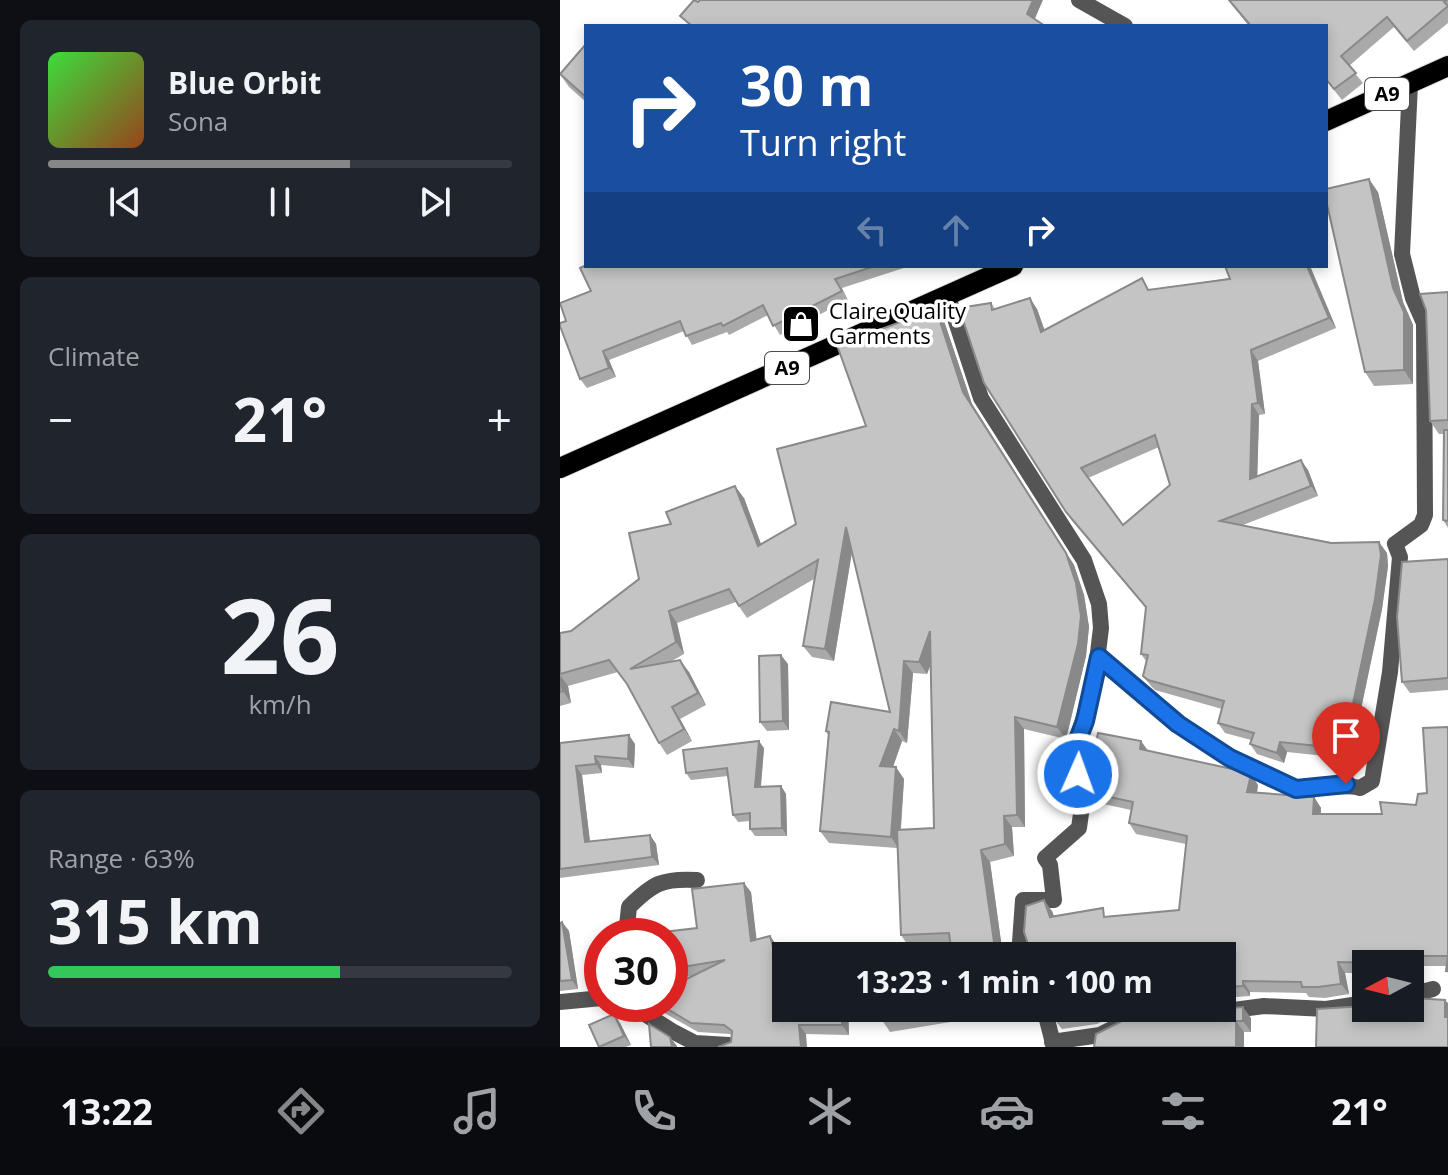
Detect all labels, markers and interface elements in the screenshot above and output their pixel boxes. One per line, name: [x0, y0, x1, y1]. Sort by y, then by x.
text: 30 m: [740, 46, 874, 122]
icon: right: [608, 56, 712, 160]
text: Blue Orbit: [168, 62, 321, 103]
road number: A9: [1365, 78, 1409, 110]
text: Sona: [168, 103, 228, 139]
text: Turn right: [740, 118, 906, 167]
icon: previous: [103, 180, 147, 224]
icon: pause: [258, 180, 302, 224]
icon: next: [413, 180, 457, 224]
icon: left: [850, 208, 894, 252]
icon: ahead: [934, 208, 978, 252]
icon: right: [1018, 208, 1062, 252]
place label: Claire Quality Garments: [829, 295, 967, 350]
shop icon: Claire Quality Garments: [780, 303, 822, 345]
text: Climate: [48, 338, 140, 374]
road number: A9: [765, 352, 809, 384]
text: 21°: [233, 378, 327, 460]
text: −: [48, 389, 73, 449]
text: +: [487, 389, 512, 449]
text: 26: [221, 563, 339, 704]
text: km/h: [248, 686, 312, 722]
pin: [1312, 702, 1380, 784]
icon: arrive: [1324, 714, 1368, 758]
position arrow: [1036, 732, 1120, 816]
text: Range · 63%: [48, 840, 195, 876]
text: 315 km: [48, 880, 263, 962]
speed limit sign: 30: [584, 918, 688, 1022]
north arrow: [1352, 950, 1424, 1022]
map controls: [1352, 950, 1424, 1022]
text: 13:23 · 1 min · 100 m: [855, 961, 1153, 1002]
icon: directions: [273, 1083, 329, 1139]
icon: music: [449, 1083, 505, 1139]
icon: phone: [626, 1083, 682, 1139]
icon: climate: [802, 1083, 858, 1139]
icon: car: [979, 1083, 1035, 1139]
icon: filters: [1155, 1083, 1211, 1139]
text: 13:22: [60, 1087, 153, 1136]
text: 21°: [1331, 1087, 1388, 1136]

